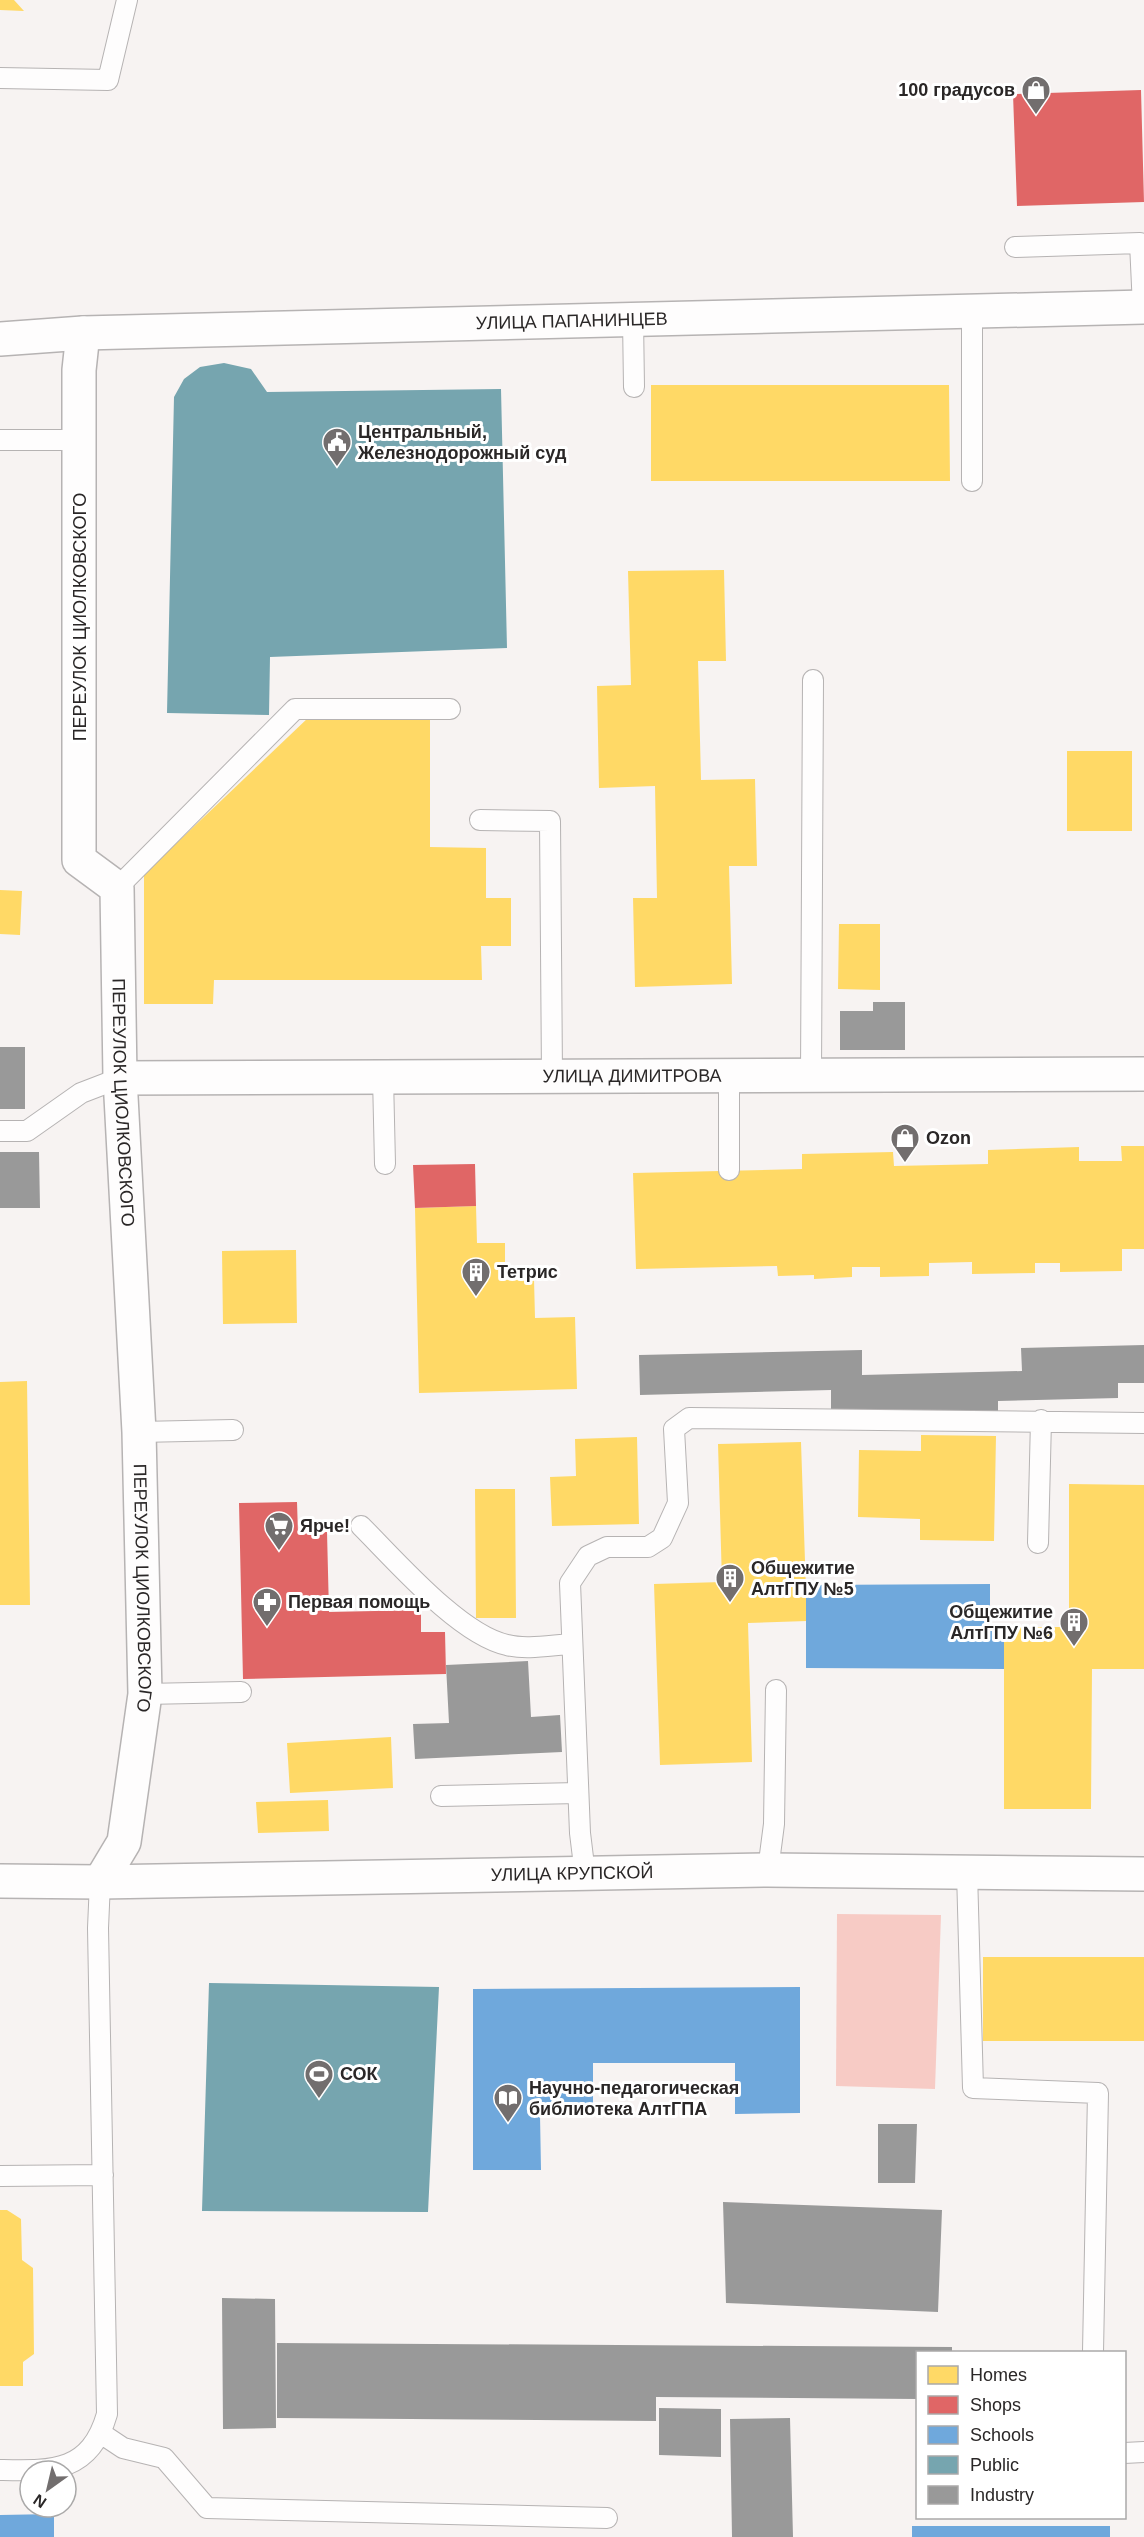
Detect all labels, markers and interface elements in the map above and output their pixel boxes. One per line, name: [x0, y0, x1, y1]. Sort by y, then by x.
shop icon: 100 градусов: [1020, 74, 1052, 116]
place label: 100 градусов: [898, 80, 1015, 100]
street label: УЛИЦА ПАПАНИНЦЕВ: [475, 309, 668, 333]
place label: Центральный, Железнодорожный суд: [357, 422, 567, 463]
public building icon: Центральный, Железнодорожный суд: [321, 426, 353, 468]
street label: ПЕРЕУЛОК ЦИОЛКОВСКОГО: [70, 493, 90, 741]
street label: ПЕРЕУЛОК ЦИОЛКОВСКОГО: [108, 978, 138, 1227]
street label: УЛИЦА ДИМИТРОВА: [542, 1066, 722, 1086]
shop icon: Ozon: [889, 1122, 921, 1164]
place label: Ozon: [926, 1128, 971, 1148]
building icon: Тетрис: [460, 1256, 492, 1298]
place label: Тетрис: [497, 1262, 558, 1282]
street label: ПЕРЕУЛОК ЦИОЛКОВСКОГО: [130, 1463, 156, 1714]
supermarket icon: Ярче!: [263, 1510, 295, 1552]
place label: Ярче!: [300, 1516, 350, 1536]
place label: Общежитие АлтГПУ №5: [751, 1558, 855, 1599]
building icon: Общежитие АлтГПУ №5: [714, 1562, 746, 1604]
pharmacy icon: Первая помощь: [251, 1586, 283, 1628]
place label: Первая помощь: [288, 1592, 430, 1612]
place label: Общежитие АлтГПУ №6: [949, 1602, 1053, 1643]
building icon: Общежитие АлтГПУ №6: [1058, 1606, 1090, 1648]
street label: УЛИЦА КРУПСКОЙ: [490, 1861, 653, 1885]
sports icon: СОК: [303, 2058, 335, 2100]
place label: СОК: [340, 2064, 379, 2084]
place label: Научно-педагогическая библиотека АлтГПА: [529, 2078, 739, 2119]
library icon: Научно-педагогическая библиотека АлтГПА: [492, 2082, 524, 2124]
legend: [916, 2351, 1126, 2519]
text: Homes: [970, 2365, 1027, 2385]
text: Shops: [970, 2395, 1021, 2415]
text: Schools: [970, 2425, 1034, 2445]
text: Public: [970, 2455, 1019, 2475]
north arrow: [18, 2459, 78, 2519]
text: Industry: [970, 2485, 1034, 2505]
text: N: [30, 2491, 49, 2511]

